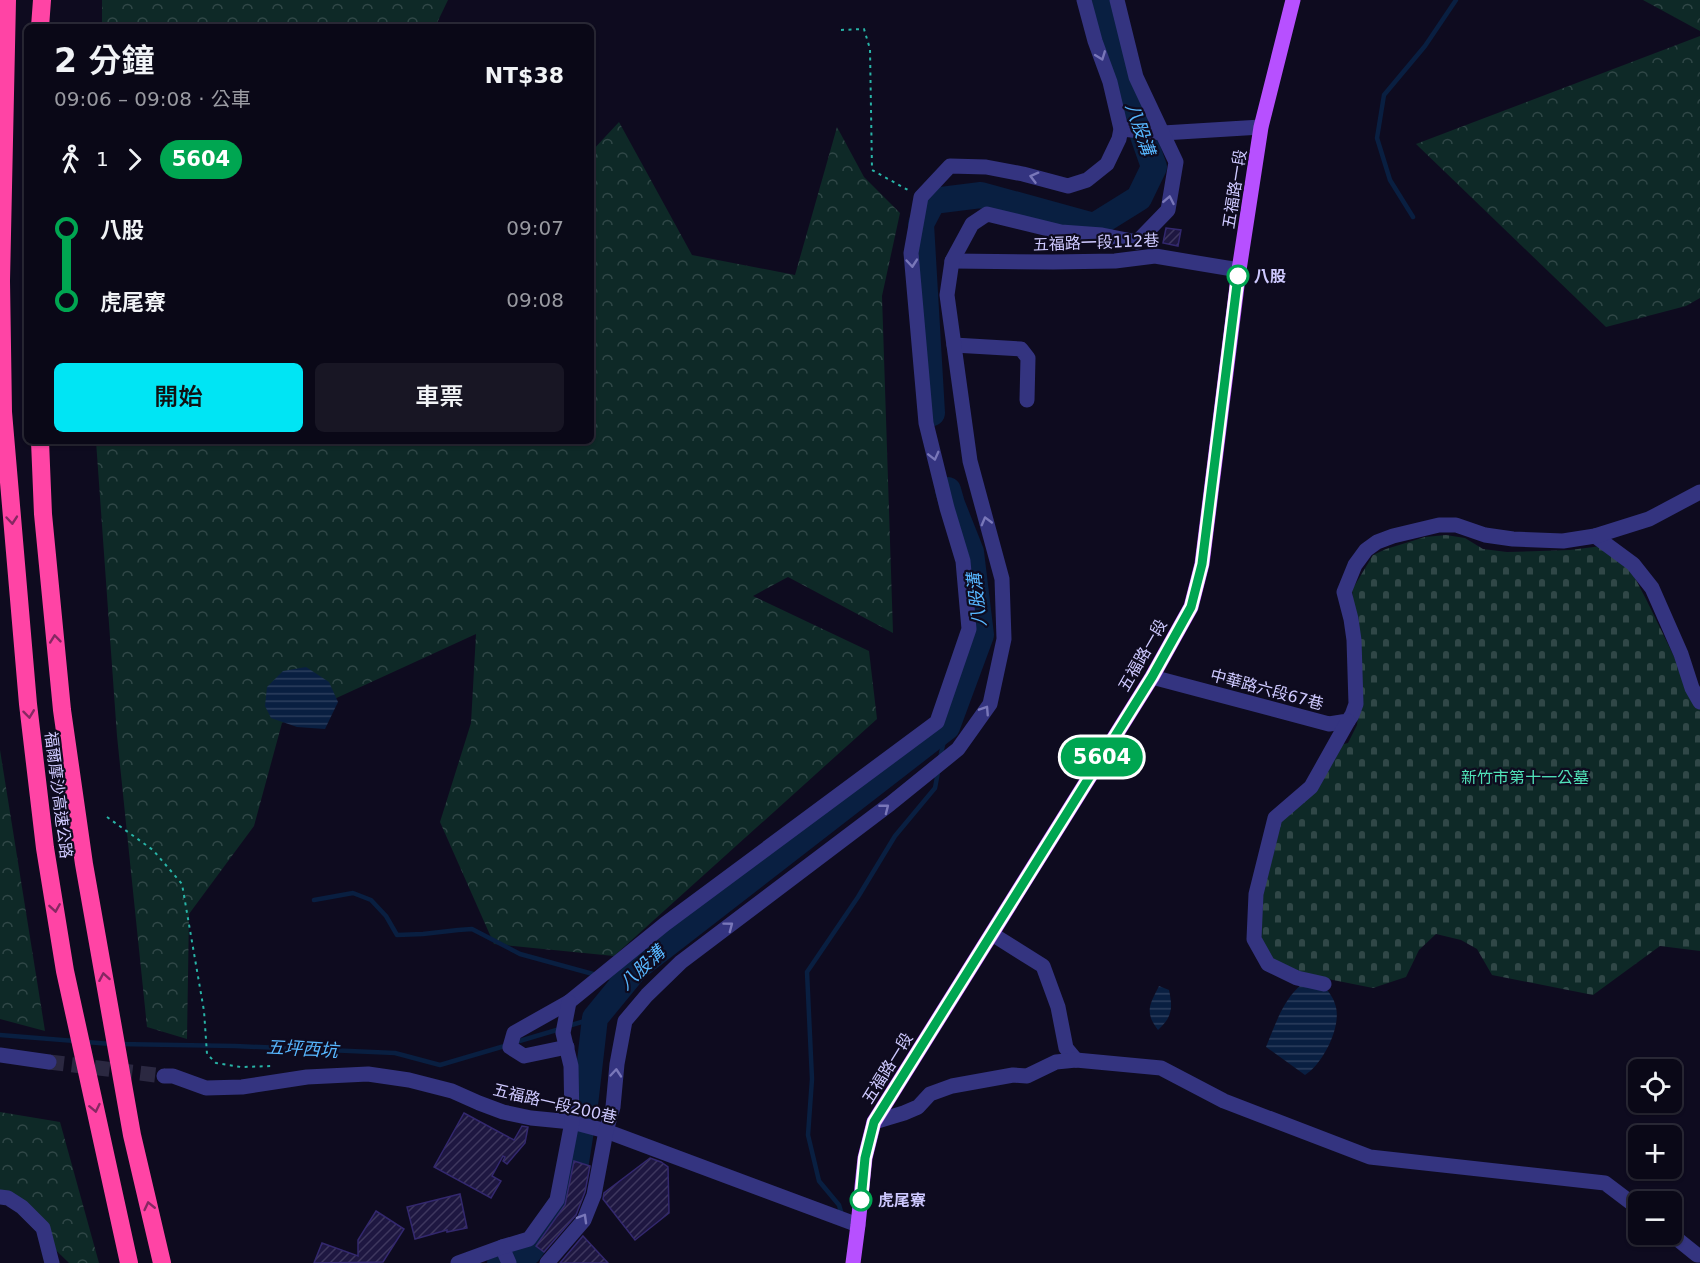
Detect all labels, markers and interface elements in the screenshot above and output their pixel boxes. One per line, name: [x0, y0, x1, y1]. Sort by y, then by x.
text: 2 分鐘: [54, 41, 154, 80]
one-way arrow: [1093, 50, 1106, 61]
text: NT$38: [485, 63, 564, 88]
text: 09:06 – 09:08 · 公車: [54, 87, 251, 111]
water label: 八股溝: [1122, 100, 1160, 161]
icon: walk: [54, 143, 87, 176]
icon: forward: [118, 143, 151, 176]
text: 1: [96, 147, 109, 171]
text: 5604: [172, 147, 230, 171]
street label: 五福路一段: [1219, 148, 1250, 230]
one-way arrow: [1029, 172, 1040, 184]
one-way arrow: [1162, 195, 1175, 205]
text: 09:07: [506, 216, 564, 240]
text: 八股: [100, 218, 144, 243]
street label: 五福路一段112巷: [1032, 231, 1160, 254]
one-way arrow: [905, 258, 918, 267]
marker: 八股: [1227, 265, 1249, 287]
place label: 八股: [1254, 267, 1286, 286]
text: 09:08: [506, 288, 564, 312]
text: 虎尾寮: [100, 290, 166, 315]
button: 開始: [54, 363, 303, 432]
button: 車票: [315, 363, 564, 432]
one-way arrow: [927, 450, 939, 461]
one-way arrow: [5, 515, 18, 525]
one-way arrow: [981, 516, 993, 526]
water label: 八股溝: [963, 569, 990, 628]
street label: 五福路一段: [1114, 616, 1171, 695]
one-way arrow: [49, 634, 62, 643]
street label: 中華路六段67巷: [1208, 665, 1326, 714]
one-way arrow: [978, 706, 989, 717]
one-way arrow: [22, 710, 35, 719]
street label: 福爾摩沙高速公路: [41, 730, 76, 860]
line badge: 5604: [1060, 738, 1144, 777]
text: 5604: [1073, 745, 1131, 769]
park label: 新竹市第十一公墓: [1461, 768, 1589, 787]
one-way arrow: [878, 804, 889, 815]
one-way arrow: [48, 903, 60, 912]
one-way arrow: [723, 922, 734, 933]
water label: 八股溝: [615, 939, 671, 994]
one-way arrow: [98, 972, 111, 982]
street label: 五福路一段: [858, 1029, 917, 1107]
water label: 五坪西坑: [266, 1036, 342, 1061]
map controls: [1628, 1059, 1682, 1245]
button: locate: [1628, 1059, 1682, 1113]
one-way arrow: [609, 1069, 622, 1078]
street label: 五福路一段200巷: [491, 1080, 619, 1127]
one-way arrow: [88, 1103, 101, 1113]
button: +: [1628, 1125, 1682, 1179]
marker: 虎尾寮: [850, 1189, 872, 1211]
place label: 虎尾寮: [878, 1191, 926, 1210]
button: −: [1628, 1191, 1682, 1245]
one-way arrow: [143, 1201, 156, 1211]
one-way arrow: [576, 1214, 587, 1224]

